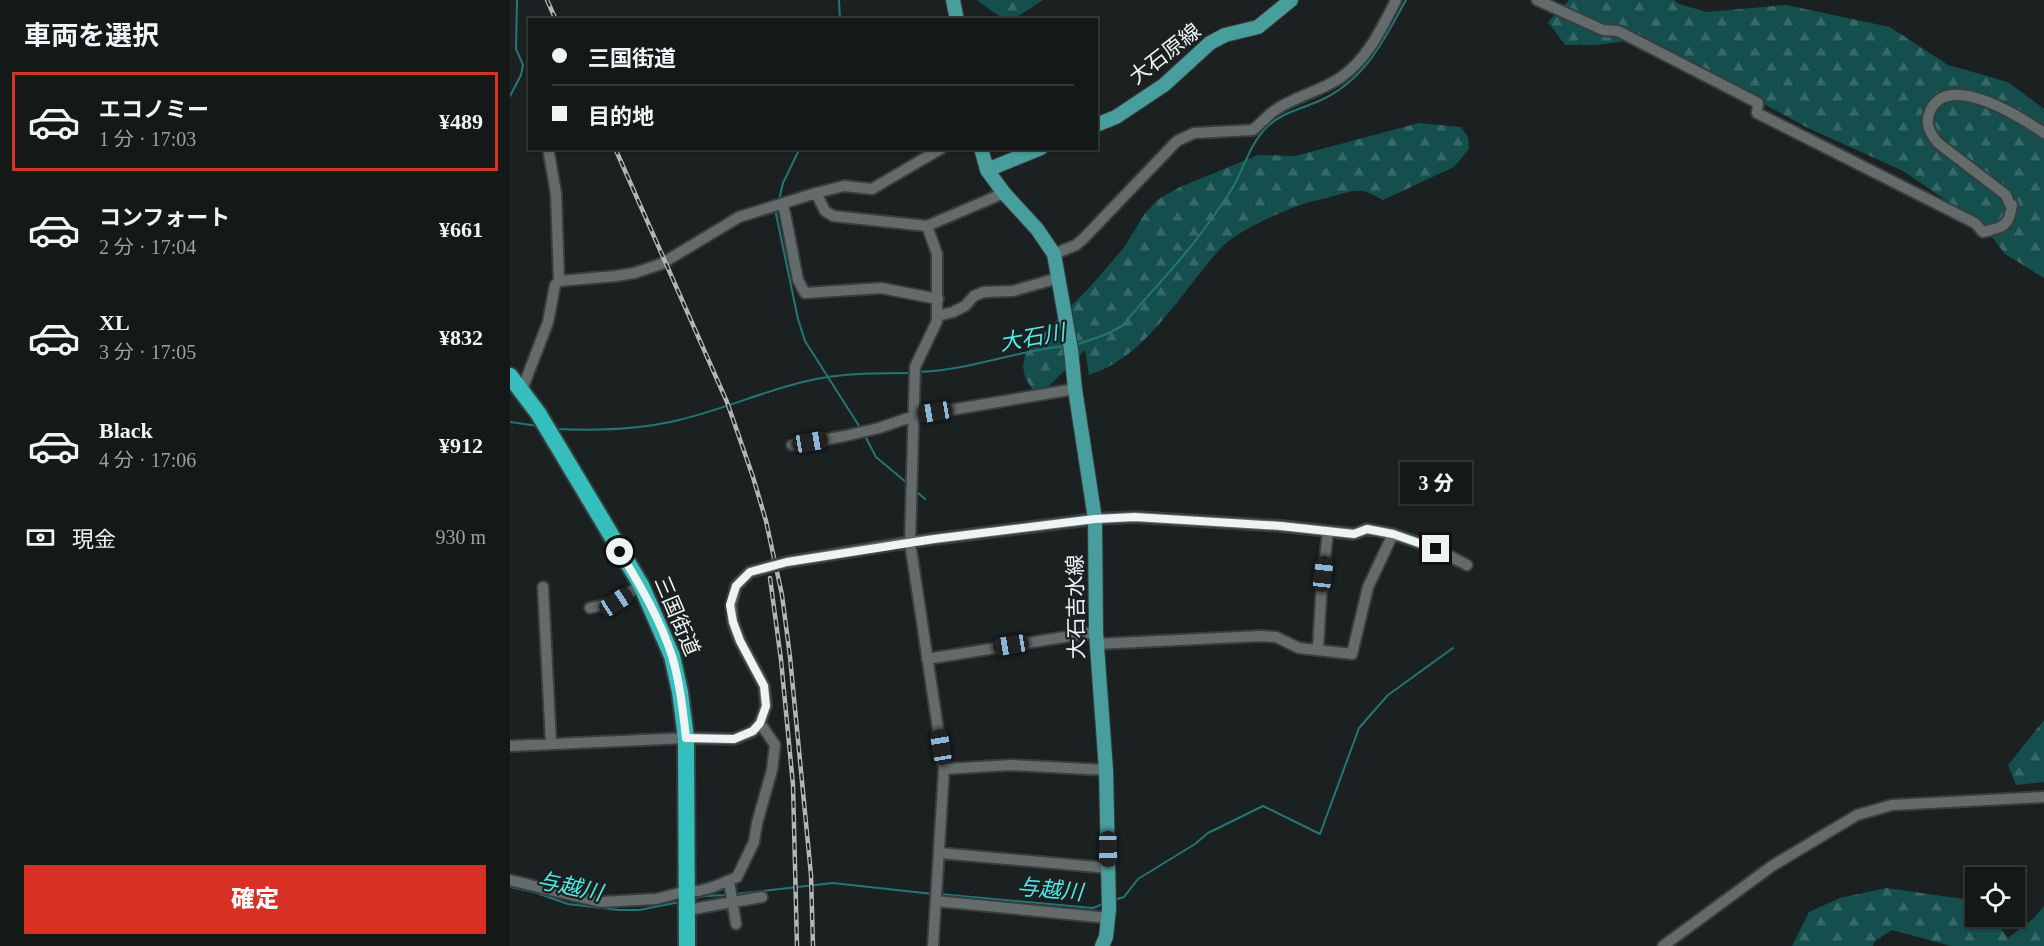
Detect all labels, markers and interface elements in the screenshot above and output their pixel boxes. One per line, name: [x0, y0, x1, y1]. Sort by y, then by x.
street label: 大石原線: [1125, 19, 1205, 89]
text: 車両を選択: [24, 21, 159, 51]
text: 三国街道: [588, 46, 676, 71]
icon: car: [27, 95, 81, 149]
text: エコノミー: [99, 97, 209, 122]
text: 目的地: [588, 104, 654, 129]
text: ¥489: [439, 109, 483, 134]
text: 1 分 · 17:03: [99, 128, 196, 150]
icon: car: [27, 203, 81, 257]
text: コンフォート: [99, 205, 230, 230]
text: ¥661: [439, 217, 483, 242]
text: 2 分 · 17:04: [99, 236, 196, 258]
text: XL: [99, 310, 130, 335]
icon: car: [27, 311, 81, 365]
water label: 大石川: [997, 319, 1069, 356]
text: ¥832: [439, 325, 483, 350]
text: 3 分 · 17:05: [99, 341, 196, 363]
car: [916, 400, 954, 424]
text: Black: [99, 418, 153, 443]
icon: car: [27, 419, 81, 473]
car: [791, 430, 829, 454]
text: ¥912: [439, 433, 483, 458]
text: 4 分 · 17:06: [99, 449, 196, 471]
callout: 3 分: [1400, 462, 1472, 504]
text: 3 分: [1419, 472, 1454, 494]
icon: cash: [24, 521, 57, 554]
text: 930 m: [435, 526, 486, 548]
text: 現金: [72, 527, 116, 552]
route end: [1422, 535, 1449, 562]
route start: [606, 538, 633, 565]
street label: 大石吉水線: [1063, 554, 1089, 660]
car: [1312, 555, 1334, 593]
street label: 三国街道: [650, 573, 704, 659]
car: [596, 585, 636, 619]
car: [992, 633, 1030, 657]
car: [929, 728, 953, 766]
car: [1099, 831, 1117, 867]
button: 確定: [24, 865, 486, 934]
water label: 与越川: [535, 867, 607, 906]
map controls: [1965, 867, 2025, 927]
button: locate: [1965, 867, 2025, 927]
water label: 与越川: [1016, 874, 1086, 905]

